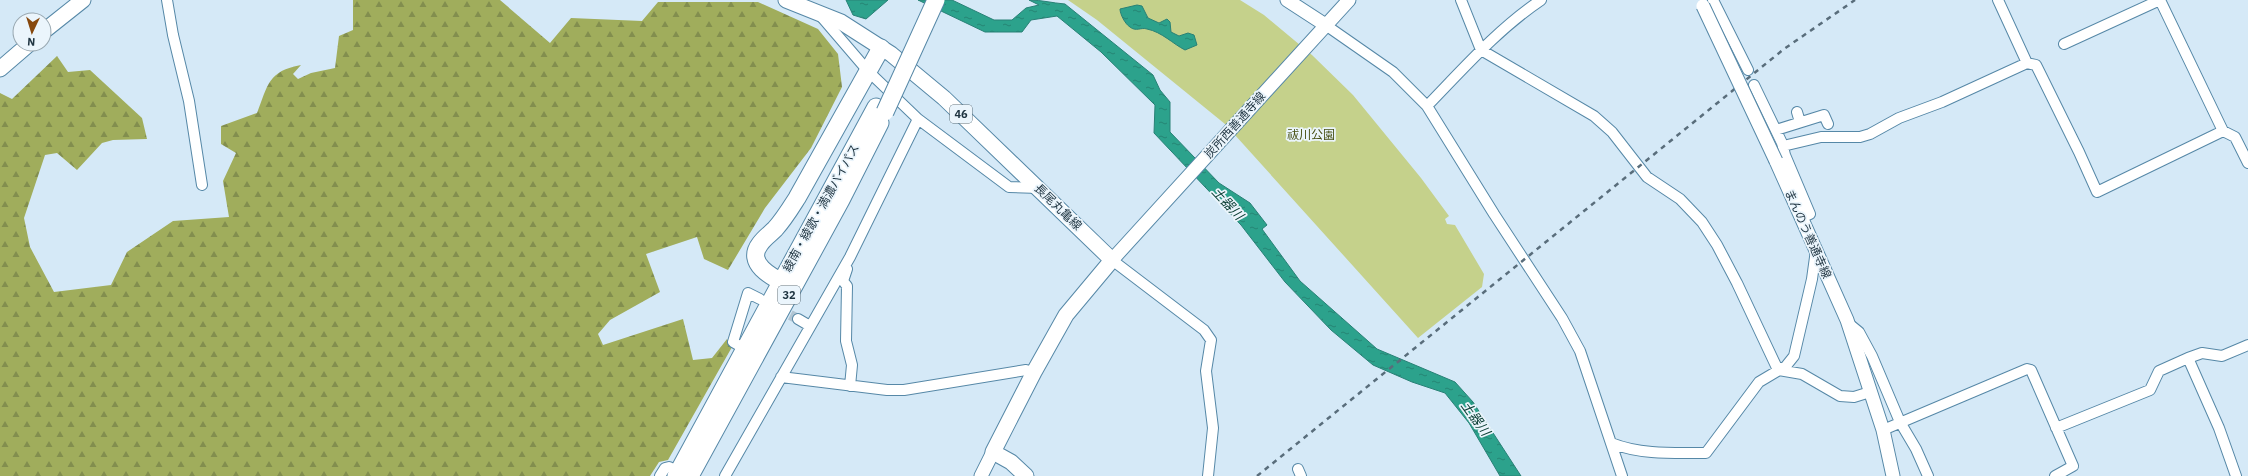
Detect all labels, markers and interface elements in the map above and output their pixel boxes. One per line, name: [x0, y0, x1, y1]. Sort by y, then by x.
north arrow: [12, 12, 52, 52]
text: N: [27, 35, 36, 49]
street label: 炭所西善通寺線: [1201, 88, 1268, 161]
road number: 46: [950, 105, 972, 123]
park label: 祓川公園: [1287, 127, 1335, 142]
street label: 綾南・綾歌・満濃バイパス: [779, 141, 862, 274]
street label: 長尾丸亀線: [1032, 180, 1085, 233]
water label: 土器川: [1208, 183, 1249, 225]
street label: まんのう善通寺線: [1782, 187, 1835, 281]
road number: 32: [778, 286, 800, 304]
water label: 土器川: [1457, 398, 1495, 441]

